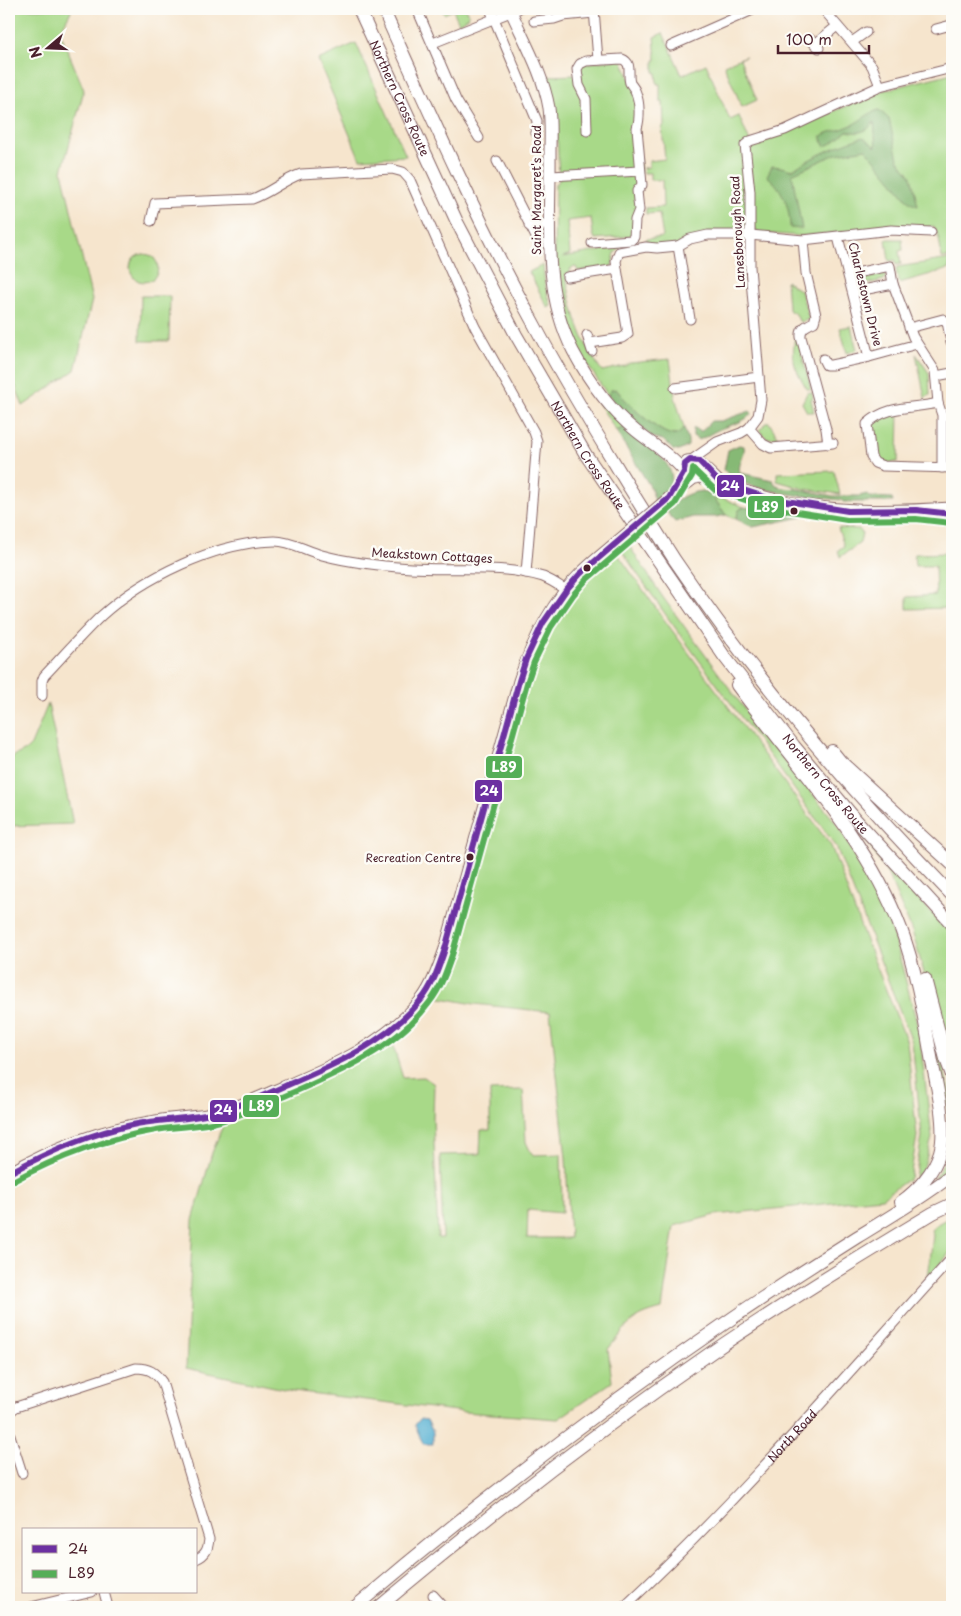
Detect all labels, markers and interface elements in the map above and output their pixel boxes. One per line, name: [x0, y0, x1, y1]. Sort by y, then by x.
north arrow: [22, 22, 72, 72]
scale bar: [778, 22, 870, 54]
text: 100 m: [786, 27, 832, 50]
street label: Northern Cross Route: [366, 37, 435, 159]
text: N: [24, 44, 47, 61]
street label: Saint Margaret's Road: [527, 125, 545, 255]
street label: Lanesborough Road: [725, 175, 749, 289]
street label: Charlestown Drive: [844, 240, 888, 348]
street label: Northern Cross Route: [547, 397, 630, 513]
line badge: 24: [716, 474, 745, 498]
text: 24: [721, 475, 740, 496]
line badge: L89: [747, 495, 785, 519]
text: L89: [753, 496, 779, 517]
unlabelled marker: [789, 506, 799, 516]
street label: Meakstown Cottages: [371, 543, 493, 567]
unlabelled marker: [582, 563, 592, 573]
street label: Northern Cross Route: [779, 730, 874, 838]
line badge: L89: [485, 755, 523, 779]
text: L89: [491, 756, 517, 777]
line badge: 24: [474, 779, 503, 803]
text: 24: [480, 780, 499, 801]
place label: Recreation Centre: [366, 849, 461, 866]
marker: Recreation Centre: [465, 852, 475, 862]
line badge: L89: [242, 1094, 280, 1118]
text: L89: [248, 1095, 274, 1116]
line badge: 24: [209, 1099, 238, 1123]
text: 24: [214, 1099, 233, 1120]
street label: North Road: [763, 1405, 821, 1466]
legend: [22, 1528, 198, 1594]
text: 24: [68, 1536, 88, 1559]
text: L89: [68, 1560, 95, 1583]

